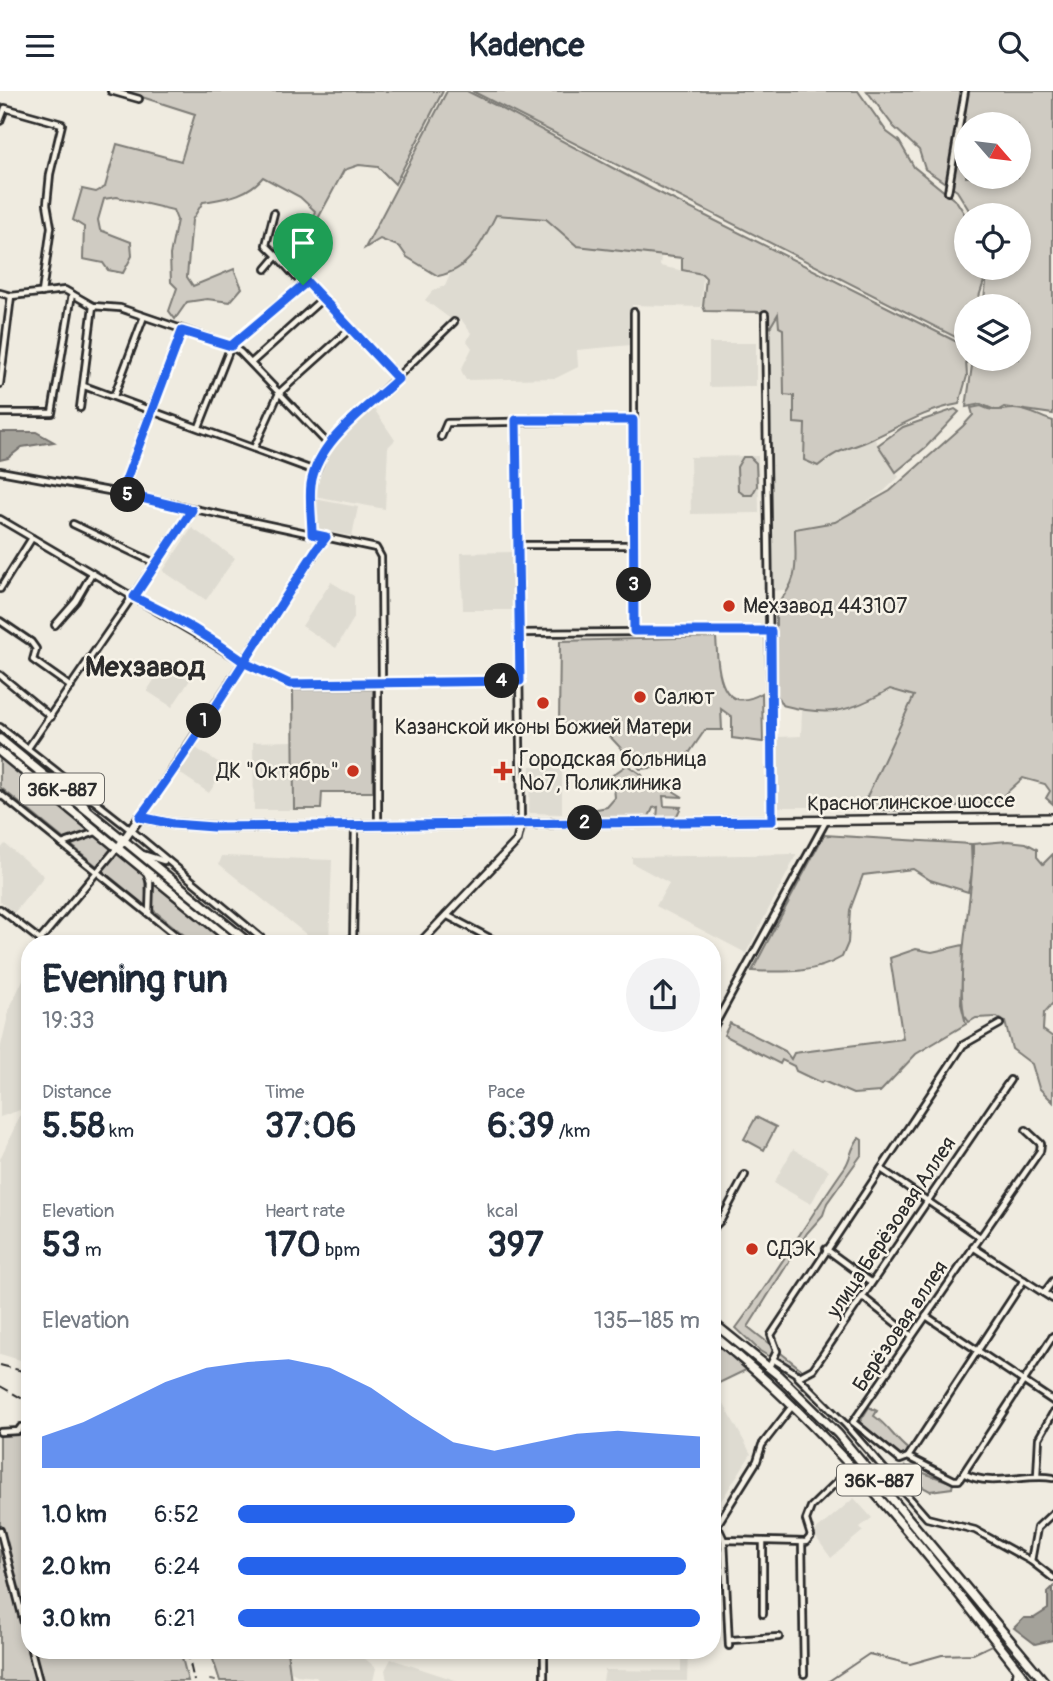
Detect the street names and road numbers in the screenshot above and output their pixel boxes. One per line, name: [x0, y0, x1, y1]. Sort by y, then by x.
road number: 36К-887: [20, 773, 104, 804]
street label: Красноглинское шоссе: [807, 787, 1016, 818]
street label: улица Берёзовая Аллея: [820, 1131, 962, 1324]
street label: Берёзовая аллея: [847, 1256, 954, 1397]
road number: 36К-887: [837, 1464, 921, 1495]

